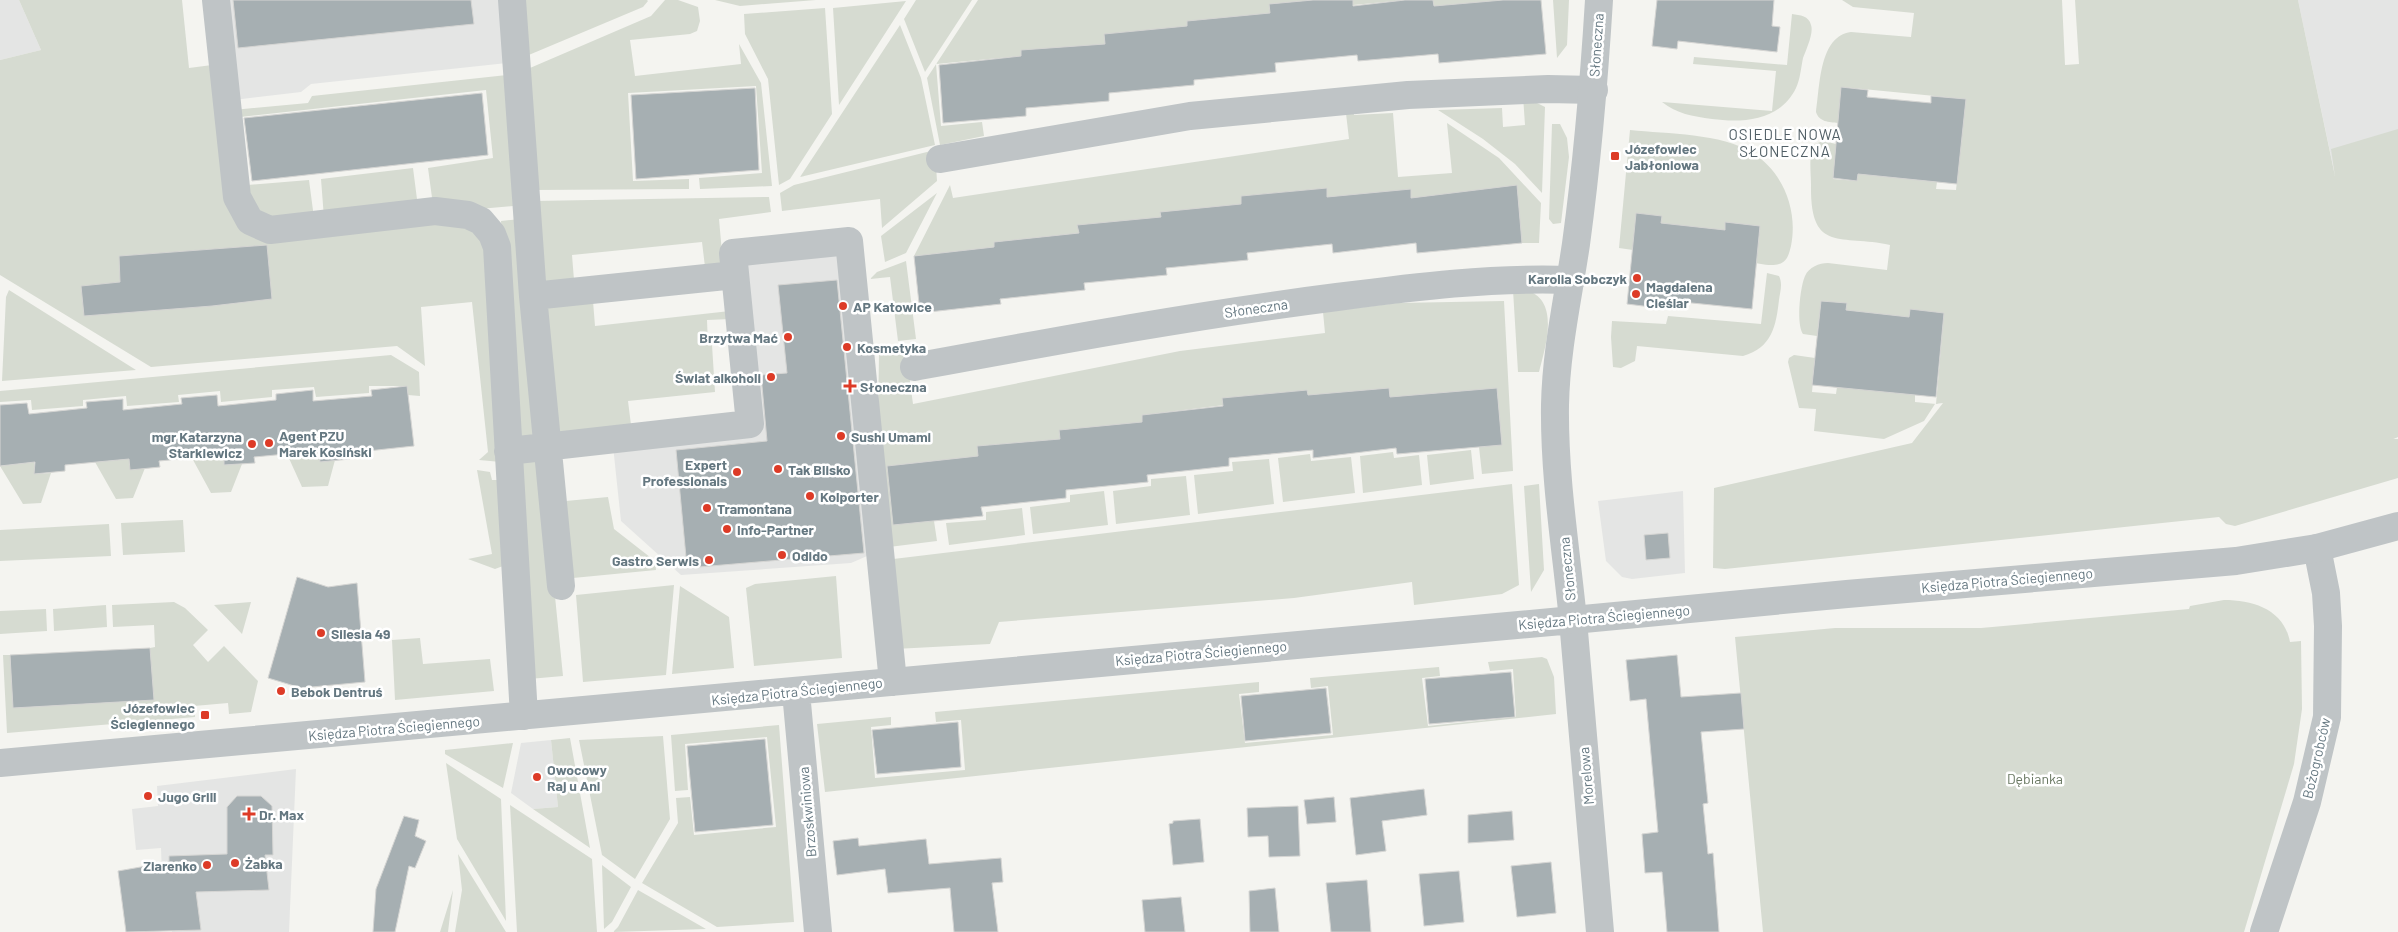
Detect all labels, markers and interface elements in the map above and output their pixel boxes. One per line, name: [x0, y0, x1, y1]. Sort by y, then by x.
street label: Słoneczna: [1585, 13, 1607, 77]
district label: OSIEDLE NOWA SŁONECZNA: [1728, 125, 1842, 160]
place label: Józefowiec Jabłoniowa: [1625, 140, 1699, 173]
marker: Józefowiec Jabłoniowa: [1609, 150, 1621, 162]
place label: Karolia Sobczyk: [1528, 270, 1628, 287]
marker: Karolia Sobczyk: [1631, 272, 1643, 284]
place label: Magdalena Cieślar: [1646, 278, 1713, 311]
marker: Magdalena Cieślar: [1630, 288, 1642, 300]
street label: Słoneczna: [1223, 295, 1289, 321]
place label: AP Katowice: [853, 298, 932, 315]
marker: AP Katowice: [837, 300, 849, 312]
place label: Brzytwa Mać: [699, 329, 778, 346]
marker: Brzytwa Mać: [782, 331, 794, 343]
place label: Kosmetyka: [857, 339, 926, 356]
marker: Kosmetyka: [841, 341, 853, 353]
place label: Świat alkoholi: [675, 369, 761, 386]
marker: Świat alkoholi: [765, 371, 777, 383]
place label: Słoneczna: [860, 378, 927, 395]
marker: Słoneczna: [844, 380, 856, 392]
place label: Agent PZU Marek Kosiński: [279, 427, 372, 460]
place label: mgr Katarzyna Starkiewicz: [152, 428, 243, 461]
place label: Sushi Umami: [851, 428, 931, 445]
marker: Sushi Umami: [835, 430, 847, 442]
marker: Agent PZU Marek Kosiński: [263, 437, 275, 449]
marker: mgr Katarzyna Starkiewicz: [246, 438, 258, 450]
place label: Expert Professionals: [643, 456, 727, 489]
place label: Tak Blisko: [788, 461, 851, 478]
marker: Tak Blisko: [772, 463, 784, 475]
marker: Expert Professionals: [731, 466, 743, 478]
place label: Kolporter: [820, 488, 879, 505]
marker: Kolporter: [804, 490, 816, 502]
place label: Tramontana: [717, 500, 792, 517]
marker: Tramontana: [701, 502, 713, 514]
place label: Info-Partner: [737, 521, 815, 538]
marker: Info-Partner: [721, 523, 733, 535]
street label: Słoneczna: [1555, 536, 1579, 602]
place label: Odido: [792, 547, 828, 564]
marker: Odido: [776, 549, 788, 561]
place label: Gastro Serwis: [612, 552, 699, 569]
marker: Gastro Serwis: [703, 554, 715, 566]
street label: Księdza Piotra Ściegiennego: [1921, 564, 2093, 596]
street label: Księdza Piotra Ściegiennego: [1518, 601, 1690, 633]
place label: Silesia 49: [331, 625, 391, 642]
marker: Silesia 49: [315, 627, 327, 639]
street label: Księdza Piotra Ściegiennego: [1115, 637, 1287, 669]
street label: Księdza Piotra Ściegiennego: [710, 674, 884, 708]
place label: Bebok Dentruś: [291, 683, 383, 700]
marker: Bebok Dentruś: [275, 685, 287, 697]
place label: Józefowiec Ściegiennego: [110, 699, 195, 732]
marker: Józefowiec Ściegiennego: [199, 709, 211, 721]
street label: Księdza Piotra Ściegiennego: [308, 712, 480, 744]
street label: Bożogrobców: [2298, 716, 2334, 800]
street label: Morelowa: [1575, 746, 1597, 806]
place label: Owocowy Raj u Ani: [547, 761, 607, 794]
street label: Brzoskwiniowa: [795, 766, 819, 858]
park label: Dębianka: [2007, 770, 2063, 787]
marker: Owocowy Raj u Ani: [531, 771, 543, 783]
place label: Jugo Grill: [158, 788, 217, 805]
marker: Jugo Grill: [142, 790, 154, 802]
place label: Dr. Max: [259, 806, 304, 823]
marker: Dr. Max: [243, 808, 255, 820]
place label: Żabka: [245, 855, 283, 872]
place label: Ziarenko: [143, 857, 197, 874]
marker: Żabka: [229, 857, 241, 869]
marker: Ziarenko: [201, 859, 213, 871]

